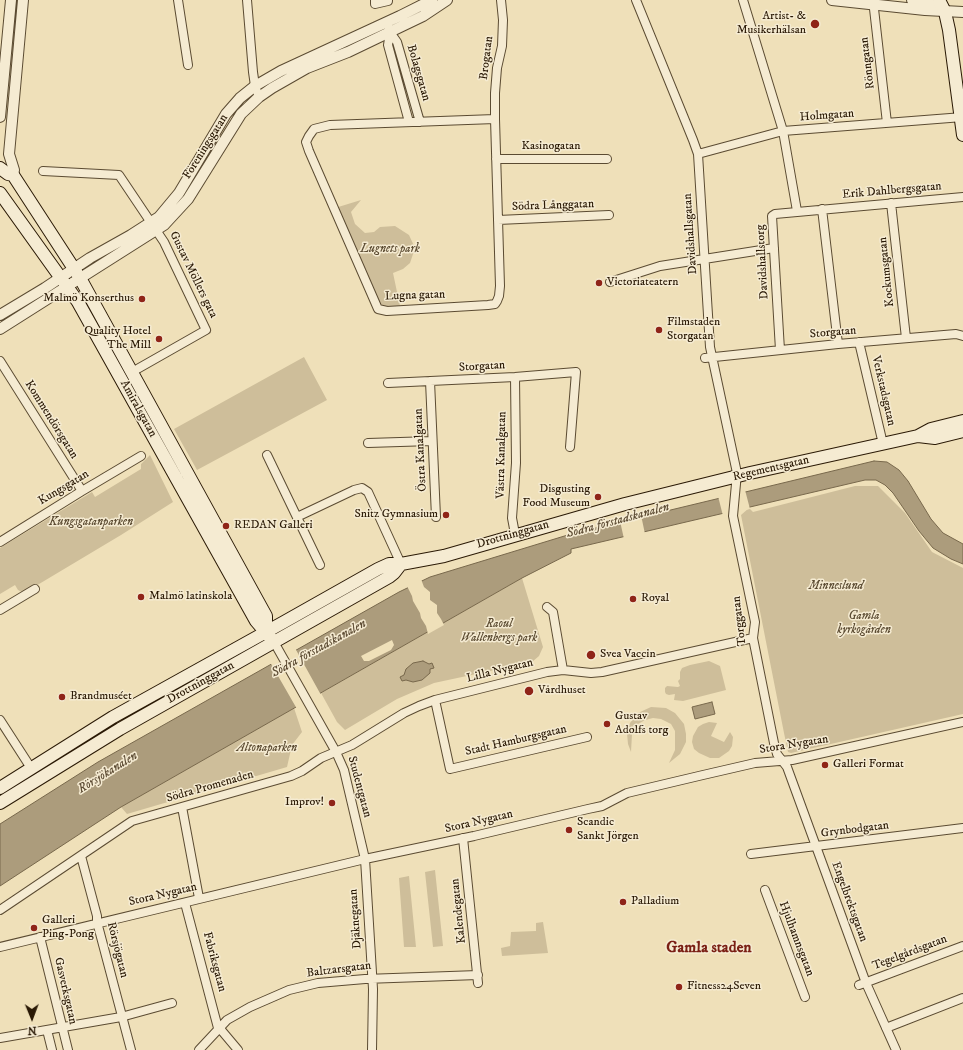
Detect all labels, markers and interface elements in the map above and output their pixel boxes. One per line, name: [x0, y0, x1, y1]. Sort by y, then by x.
place label: Artist- & Musikerhälsan: [737, 10, 806, 38]
marker: Artist- & Musikerhälsan: [809, 18, 821, 30]
street label: Brogatan: [477, 35, 497, 81]
street label: Rönngatan: [858, 36, 878, 90]
street label: Bolagsgatan: [403, 43, 433, 103]
street label: Holmgatan: [799, 107, 855, 125]
street label: Föreningsgatan: [180, 112, 232, 182]
street label: Kasinogatan: [522, 140, 580, 154]
street label: Erik Dahlbergsgatan: [842, 179, 942, 203]
street label: Davidshallsgatan: [681, 193, 701, 275]
street label: Södra Långgatan: [512, 197, 594, 215]
street label: Davidshallstorg: [754, 224, 772, 300]
street label: Gustav Möllers gata: [166, 229, 220, 321]
street label: Kockumsgatan: [876, 236, 898, 308]
park label: Lugnets park: [360, 243, 420, 257]
place label: Victoriateatern: [607, 276, 679, 290]
marker: Victoriateatern: [594, 278, 604, 288]
street label: Lugna gatan: [385, 288, 445, 304]
place label: Malmö Konserthus: [43, 292, 134, 306]
marker: Malmö Konserthus: [137, 294, 147, 304]
place label: Filmstaden Storgatan: [667, 316, 720, 344]
street label: Storgatan: [809, 324, 857, 342]
place label: Quality Hotel The Mill: [84, 325, 151, 353]
marker: Filmstaden Storgatan: [654, 325, 664, 335]
marker: Quality Hotel The Mill: [154, 334, 164, 344]
street label: Verkstadsgatan: [868, 355, 898, 427]
street label: Storgatan: [458, 359, 506, 375]
street label: Kommendörsgatan: [21, 378, 81, 462]
street label: Amiralsgatan: [116, 378, 160, 440]
street label: Östra Kanalgatan: [412, 408, 430, 492]
street label: Västra Kanalgatan: [494, 411, 510, 499]
street label: Regementsgatan: [731, 453, 811, 485]
street label: Kungsgatan: [36, 467, 92, 509]
place label: Disgusting Food Museum: [522, 483, 590, 511]
marker: Disgusting Food Museum: [593, 492, 603, 502]
water label: Södra förstadskanalen: [565, 500, 671, 542]
place label: Snitz Gymnasium: [354, 508, 438, 522]
marker: Snitz Gymnasium: [441, 510, 451, 520]
park label: Kungsgatanparken: [49, 516, 133, 530]
street label: Drottninggatan: [475, 518, 551, 552]
place label: REDAN Galleri: [234, 519, 313, 533]
marker: REDAN Galleri: [221, 521, 231, 531]
park label: Minneslund: [809, 580, 863, 594]
place label: Malmö latinskola: [149, 590, 232, 604]
marker: Malmö latinskola: [136, 592, 146, 602]
place label: Royal: [641, 592, 669, 606]
marker: Royal: [628, 594, 638, 604]
street label: Torggatan: [730, 595, 750, 647]
park label: Gamla kyrkogården: [837, 610, 891, 638]
water label: Södra förstadskanalen: [269, 616, 369, 682]
park label: Raoul Wallenbergs park: [461, 618, 537, 646]
place label: Svea Vaccin: [600, 648, 656, 662]
marker: Svea Vaccin: [585, 649, 597, 661]
street label: Lilla Nygatan: [465, 656, 535, 686]
street label: Drottninggatan: [165, 659, 237, 707]
place label: Vårdhuset: [538, 684, 586, 698]
marker: Vårdhuset: [523, 685, 535, 697]
place label: Brandmuséet: [70, 690, 132, 704]
marker: Brandmuséet: [57, 692, 67, 702]
place label: Gustav Adolfs torg: [615, 710, 668, 738]
marker: Gustav Adolfs torg: [602, 719, 612, 729]
street label: Stadt Hamburgsgatan: [464, 722, 568, 760]
street label: Stora Nygatan: [759, 732, 829, 758]
park label: Altonaparken: [237, 742, 297, 756]
water label: Rörsjökanalen: [75, 748, 141, 798]
street label: Studentgatan: [344, 755, 374, 819]
place label: Galleri Format: [833, 758, 904, 772]
marker: Galleri Format: [820, 760, 830, 770]
street label: Södra Promenaden: [165, 768, 255, 806]
place label: Improv!: [285, 796, 324, 810]
marker: Improv!: [327, 798, 337, 808]
street label: Stora Nygatan: [444, 807, 514, 837]
place label: Scandic Sankt Jörgen: [577, 816, 639, 844]
street label: Grynbodgatan: [820, 819, 890, 841]
marker: Scandic Sankt Jörgen: [564, 825, 574, 835]
street label: Engelbrektsgatan: [828, 860, 870, 944]
street label: Kalendegatan: [448, 878, 470, 944]
street label: Stora Nygatan: [128, 880, 198, 910]
street label: Djäknegatan: [347, 888, 365, 950]
place label: Palladium: [631, 895, 679, 909]
marker: Palladium: [618, 897, 628, 907]
street label: Hjulhamnsgatan: [775, 899, 817, 979]
place label: Galleri Ping-Pong: [42, 914, 94, 942]
street label: Rörsjögatan: [103, 921, 131, 979]
marker: Galleri Ping-Pong: [29, 923, 39, 933]
street label: Fabriksgatan: [199, 931, 229, 993]
street label: Tegelgårdsgatan: [871, 932, 949, 974]
district label: Gamla staden: [666, 939, 752, 959]
street label: Gasverksgatan: [50, 956, 80, 1026]
street label: Baltzarsgatan: [306, 959, 372, 981]
place label: Fitness24Seven: [687, 980, 761, 994]
marker: Fitness24Seven: [674, 982, 684, 992]
north arrow: [12, 998, 52, 1038]
text: N: [28, 1023, 37, 1037]

